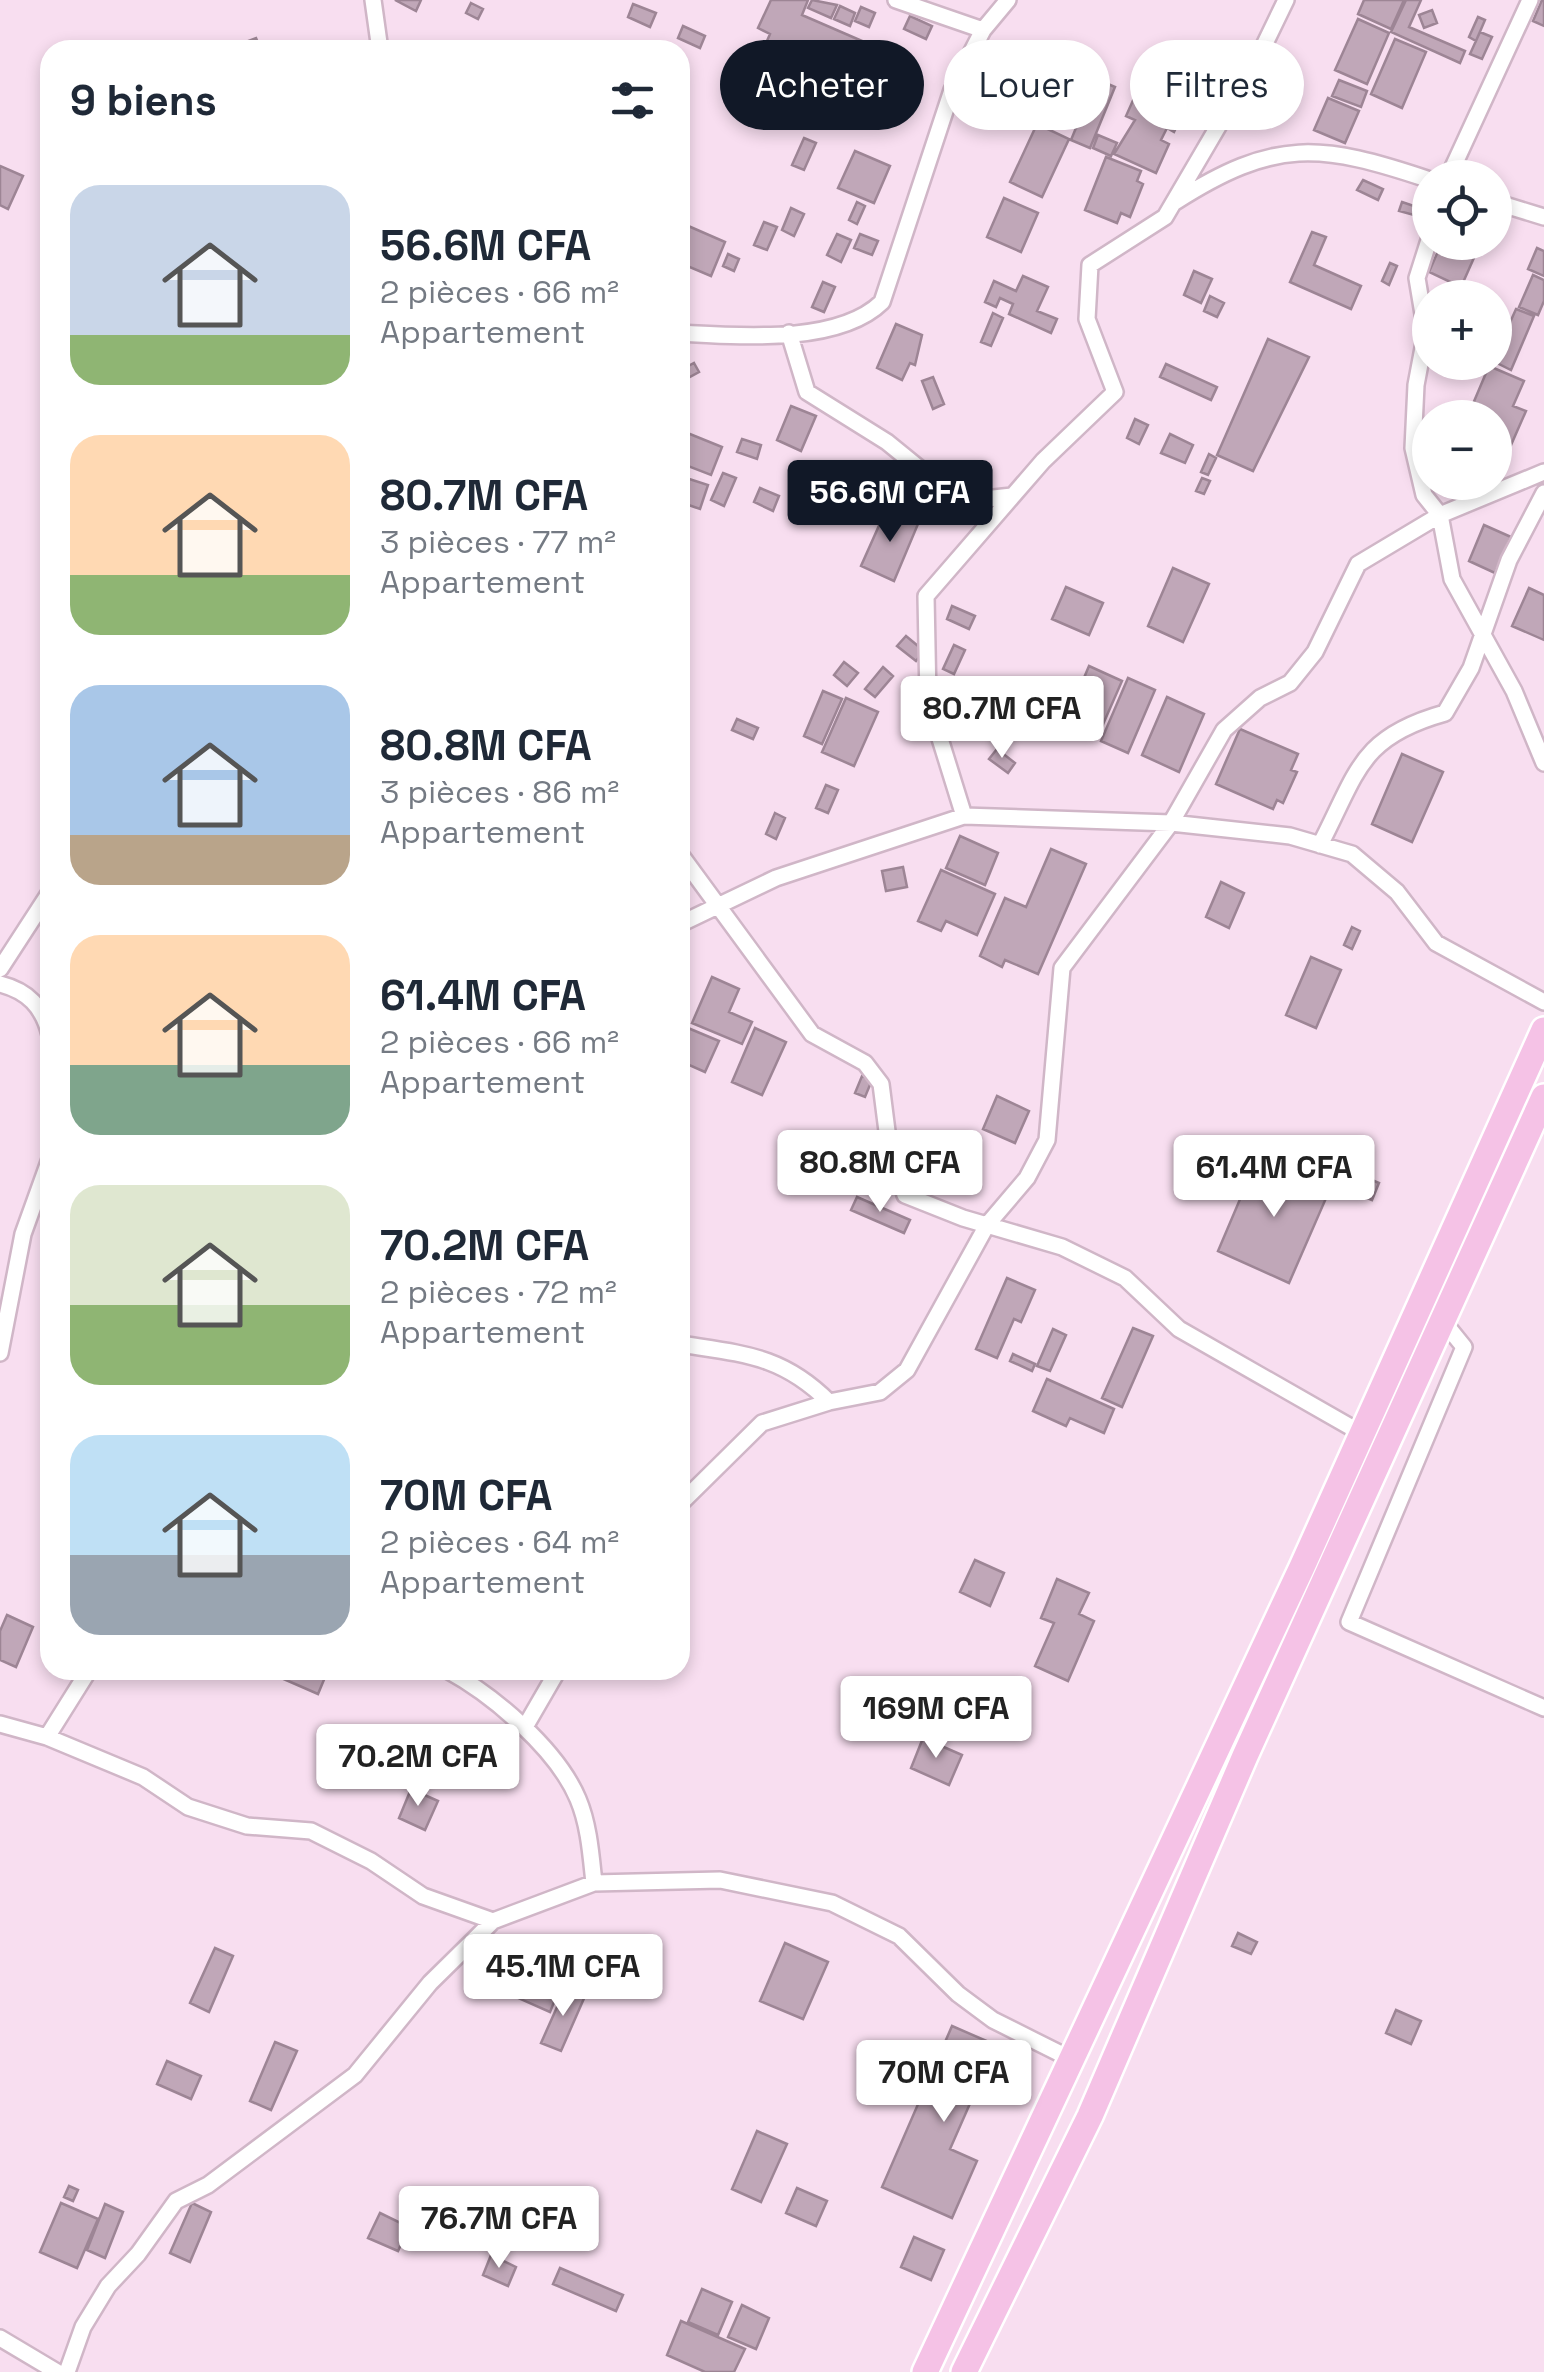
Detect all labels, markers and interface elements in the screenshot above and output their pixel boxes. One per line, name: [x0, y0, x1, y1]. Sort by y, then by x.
chip: Acheter: [720, 40, 924, 130]
chip: Louer: [944, 40, 1110, 130]
chip: Filtres: [1130, 40, 1304, 130]
icon: filters: [605, 73, 660, 128]
text: 9 biens: [70, 74, 217, 127]
map controls: [1412, 160, 1512, 500]
button: locate: [1412, 160, 1512, 260]
text: 56.6M CFA: [380, 219, 591, 272]
icon: home: [150, 225, 270, 345]
text: 2 pièces · 66 m²: [380, 272, 619, 312]
button: +: [1412, 280, 1512, 380]
text: Appartement: [380, 312, 585, 352]
button: −: [1412, 400, 1512, 500]
pin: 56.6M CFA: [776, 460, 1004, 545]
text: 80.7M CFA: [380, 469, 588, 522]
text: 56.6M CFA: [810, 472, 970, 512]
icon: home: [150, 475, 270, 595]
text: 3 pièces · 77 m²: [380, 522, 616, 562]
text: Appartement: [380, 562, 585, 602]
pin: 80.7M CFA: [888, 676, 1116, 761]
text: 80.7M CFA: [923, 688, 1081, 728]
text: 80.8M CFA: [380, 719, 592, 772]
icon: home: [150, 725, 270, 845]
text: 3 pièces · 86 m²: [380, 772, 619, 812]
text: Appartement: [380, 812, 585, 852]
text: 61.4M CFA: [380, 969, 586, 1022]
icon: home: [150, 975, 270, 1095]
text: 2 pièces · 66 m²: [380, 1022, 619, 1062]
text: Appartement: [380, 1062, 585, 1102]
pin: 80.8M CFA: [766, 1130, 994, 1215]
pin: 61.4M CFA: [1160, 1135, 1388, 1220]
text: 80.8M CFA: [799, 1142, 961, 1182]
text: 61.4M CFA: [1196, 1147, 1352, 1187]
text: 70.2M CFA: [380, 1219, 589, 1272]
icon: home: [150, 1225, 270, 1345]
text: 2 pièces · 72 m²: [380, 1272, 617, 1312]
text: Appartement: [380, 1312, 585, 1352]
text: 70M CFA: [380, 1469, 552, 1522]
icon: home: [150, 1475, 270, 1595]
text: 2 pièces · 64 m²: [380, 1522, 619, 1562]
text: Appartement: [380, 1562, 585, 1602]
pin: 169M CFA: [833, 1676, 1039, 1761]
text: 169M CFA: [863, 1688, 1009, 1728]
pin: 70.2M CFA: [304, 1724, 532, 1809]
text: 70.2M CFA: [338, 1736, 498, 1776]
pin: 45.1M CFA: [449, 1934, 677, 2019]
text: 45.1M CFA: [486, 1946, 640, 1986]
pin: 70M CFA: [852, 2040, 1036, 2125]
text: 70M CFA: [878, 2052, 1010, 2092]
pin: 76.7M CFA: [385, 2186, 613, 2271]
text: 76.7M CFA: [421, 2198, 577, 2238]

